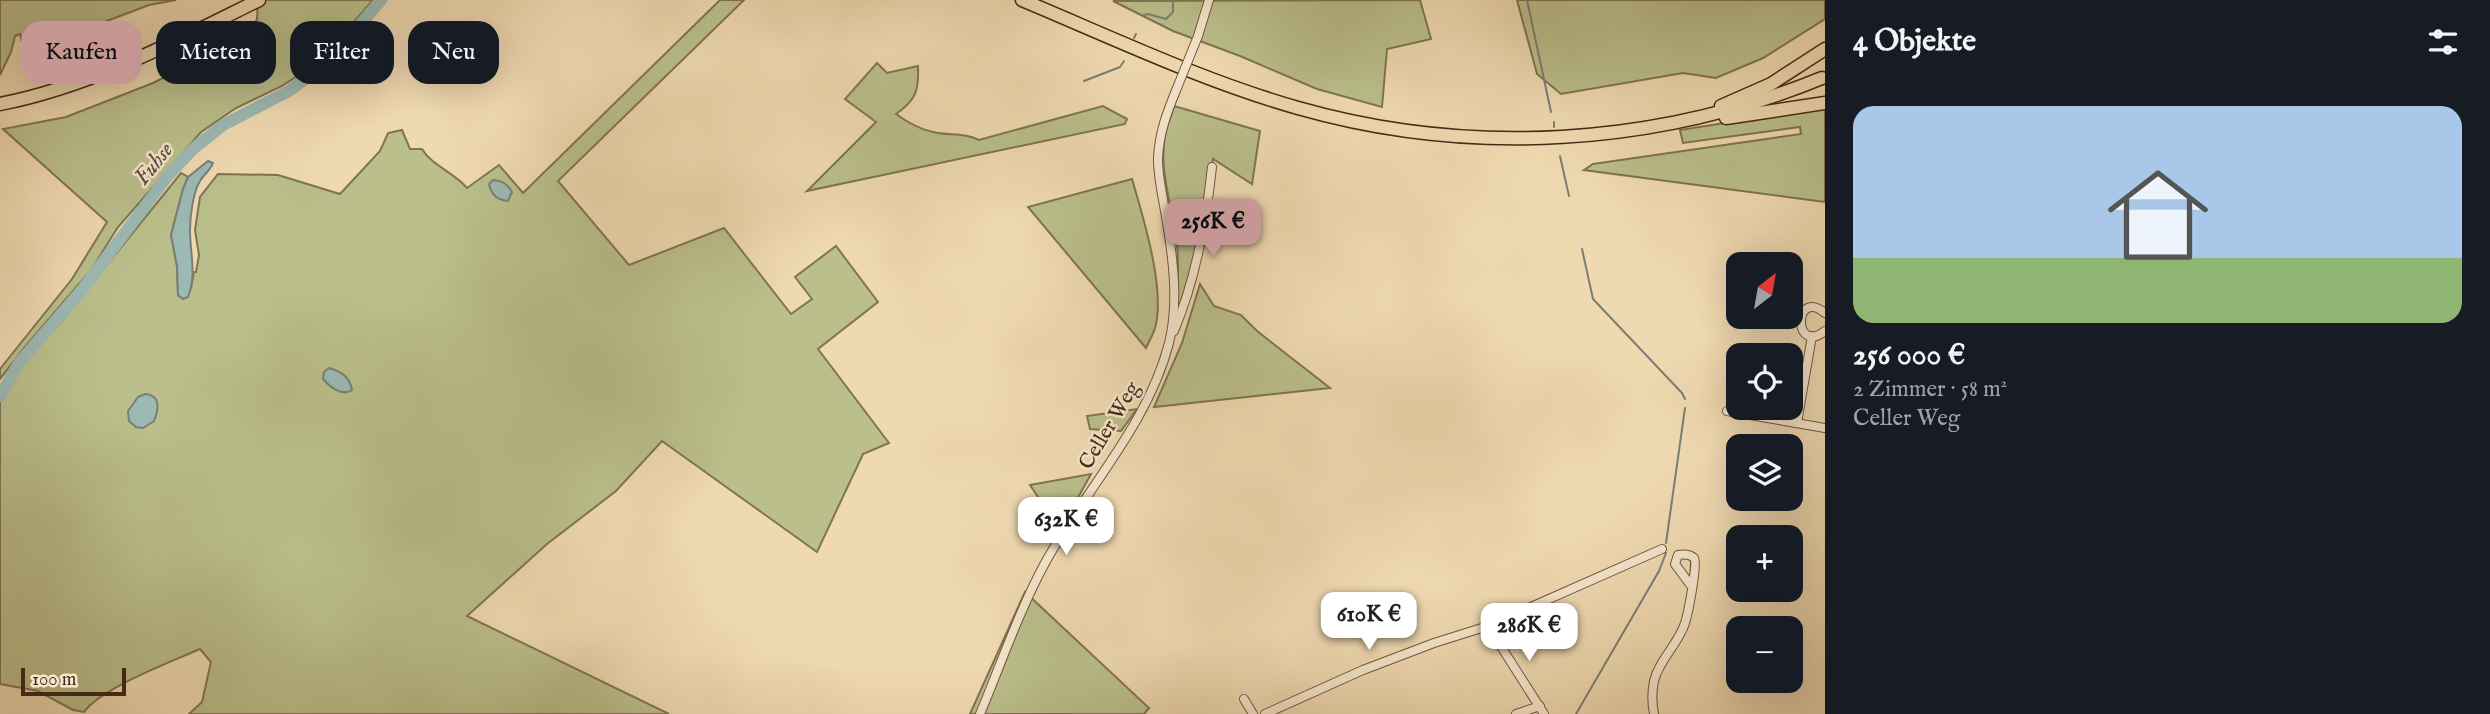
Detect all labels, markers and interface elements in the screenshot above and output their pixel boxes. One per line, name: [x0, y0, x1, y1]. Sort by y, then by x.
chip: Kaufen: [21, 21, 142, 84]
chip: Mieten: [156, 21, 276, 84]
chip: Filter: [290, 21, 394, 84]
chip: Neu: [408, 21, 499, 84]
text: 4 Objekte: [1853, 23, 1976, 61]
icon: filters: [2424, 23, 2462, 61]
water label: Fuhse: [128, 136, 180, 191]
icon: home: [2095, 152, 2221, 278]
pin: 256K €: [1156, 200, 1270, 259]
text: 256K €: [1181, 207, 1245, 236]
north arrow: [1726, 252, 1802, 329]
map controls: [1726, 252, 1803, 693]
text: 256 000 €: [1853, 337, 1965, 375]
button: locate: [1726, 343, 1803, 420]
text: 2 Zimmer · 58 m²: [1853, 375, 2007, 404]
street label: Celler Weg: [1073, 377, 1147, 475]
text: Celler Weg: [1853, 404, 1960, 433]
button: layers: [1726, 434, 1803, 511]
pin: 632K €: [1009, 498, 1123, 557]
text: 632K €: [1034, 505, 1098, 534]
button: +: [1726, 525, 1803, 602]
pin: 610K €: [1312, 592, 1426, 652]
text: 610K €: [1337, 600, 1401, 629]
pin: 286K €: [1472, 604, 1586, 663]
text: 286K €: [1497, 611, 1561, 640]
button: −: [1726, 616, 1803, 693]
scale bar: [21, 665, 126, 697]
text: 100 m: [32, 668, 76, 692]

